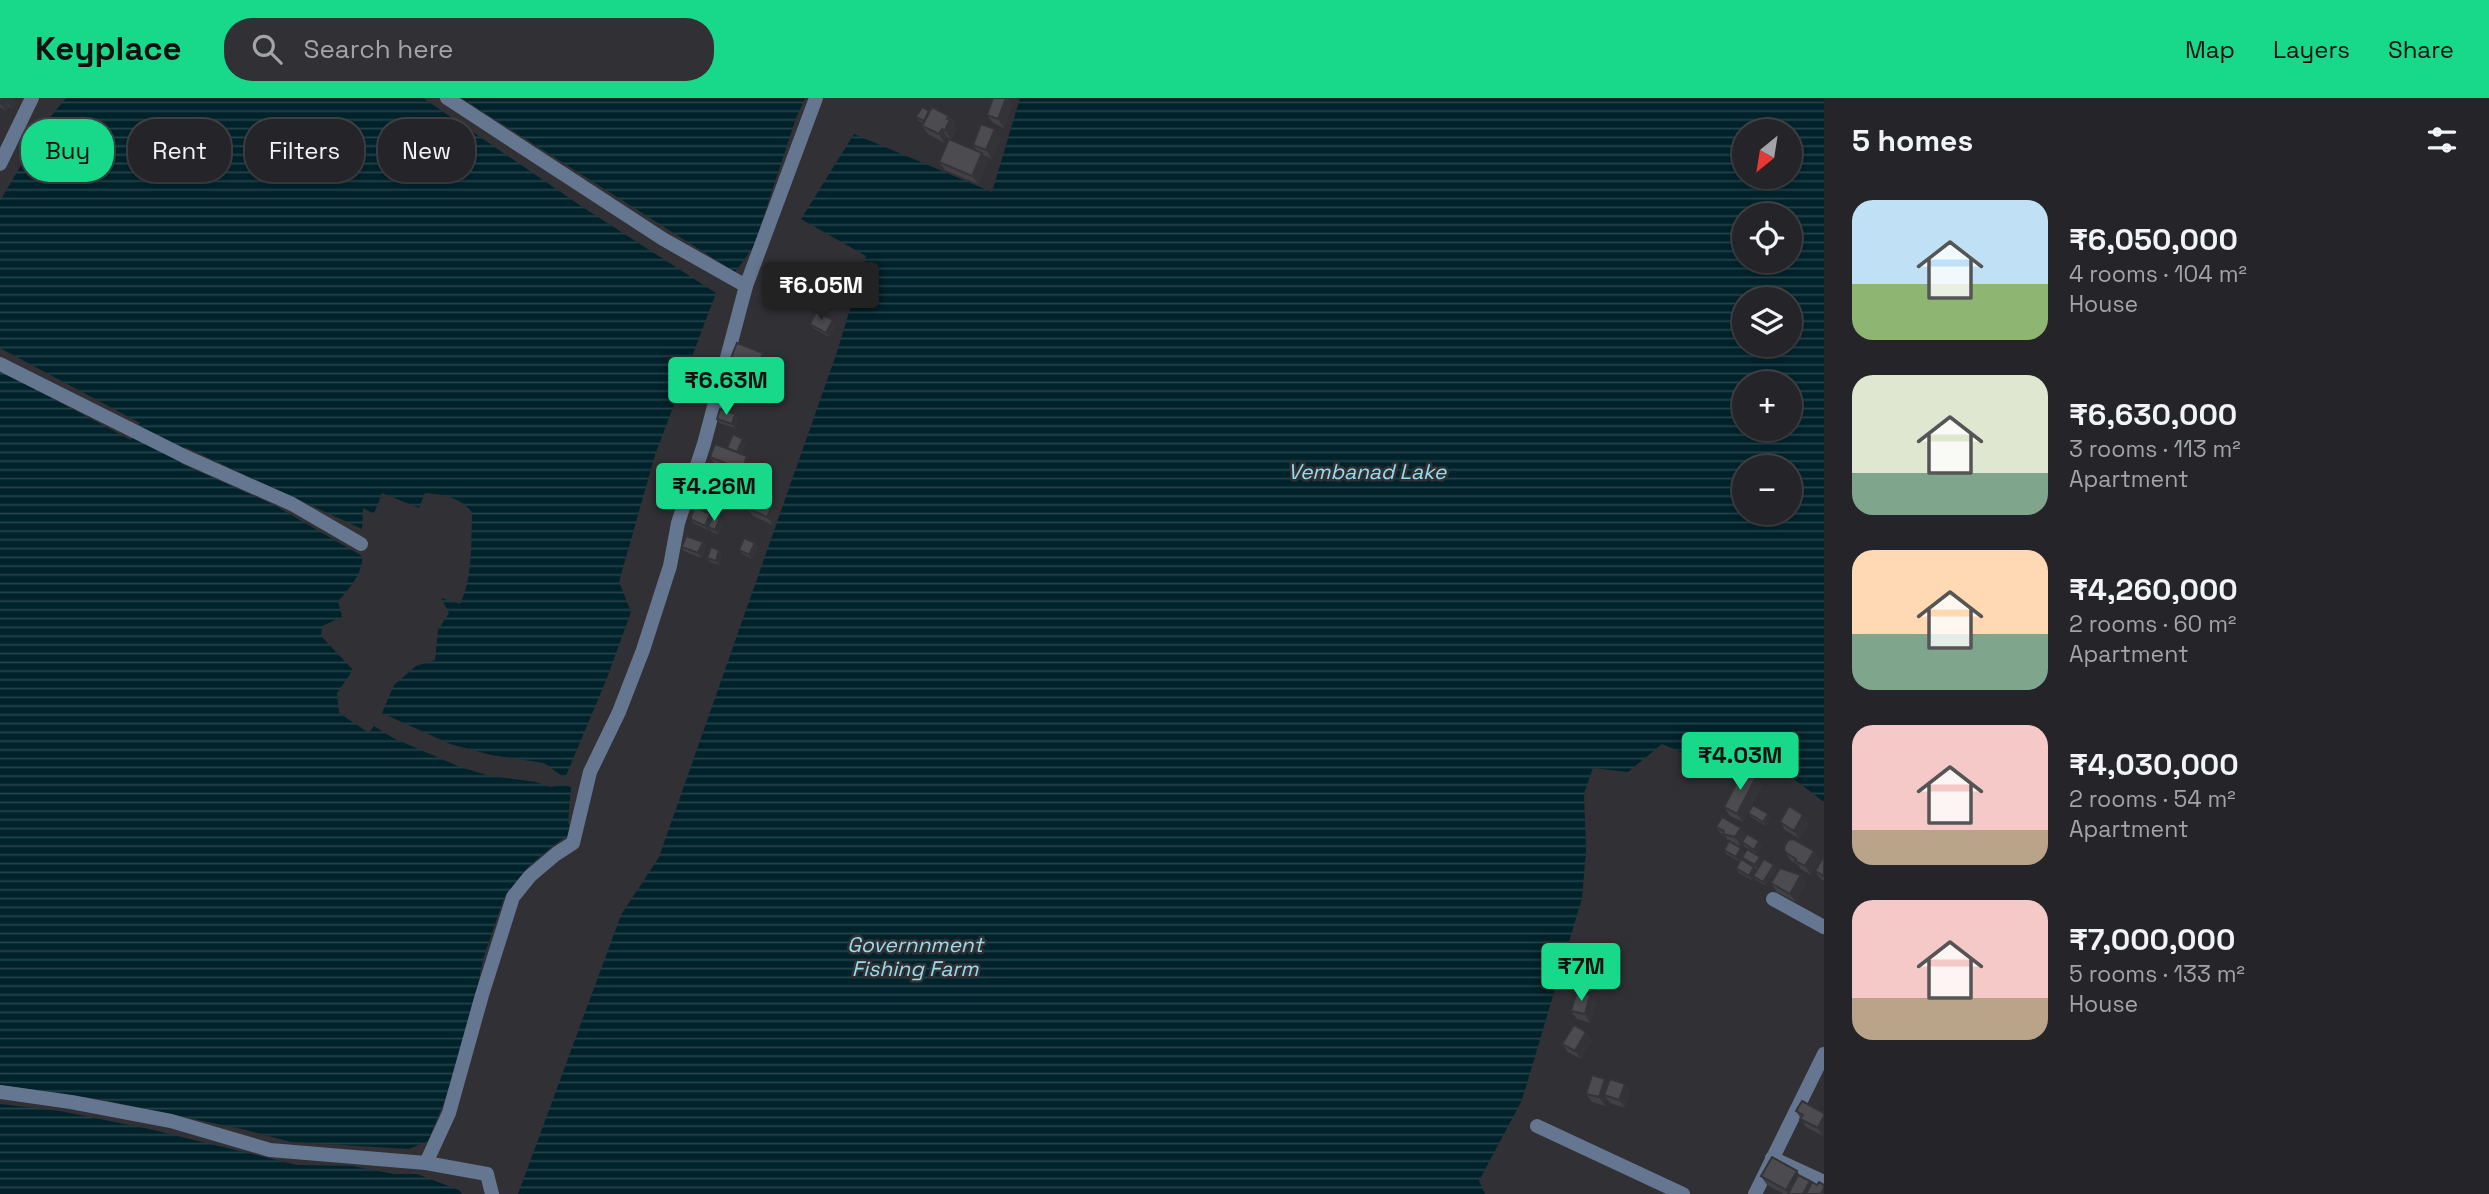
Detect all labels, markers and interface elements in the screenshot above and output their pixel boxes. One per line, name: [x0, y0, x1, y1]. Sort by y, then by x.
search box: [224, 18, 714, 81]
text: Keyplace: [35, 28, 182, 70]
icon: search: [248, 30, 286, 68]
text: Search here: [304, 32, 453, 66]
text: Map: [2185, 34, 2235, 65]
text: Layers: [2273, 34, 2350, 65]
text: Share: [2388, 34, 2454, 65]
chip: Buy: [21, 119, 114, 182]
chip: Rent: [128, 119, 231, 182]
chip: Filters: [245, 119, 364, 182]
chip: New: [378, 119, 475, 182]
north arrow: [1732, 119, 1802, 189]
map controls: [1732, 119, 1802, 525]
text: 5 homes: [1852, 121, 1973, 160]
icon: filters: [2423, 121, 2461, 159]
button: locate: [1732, 203, 1802, 273]
text: ₹6,050,000: [2069, 220, 2238, 259]
icon: home: [1908, 228, 1992, 312]
text: 4 rooms · 104 m²: [2069, 259, 2247, 289]
pin: ₹6.05M: [764, 262, 878, 322]
text: ₹6.05M: [779, 270, 863, 300]
button: layers: [1732, 287, 1802, 357]
text: House: [2069, 289, 2138, 319]
pin: ₹6.63M: [669, 358, 783, 417]
text: ₹6.63M: [684, 365, 768, 395]
button: +: [1732, 371, 1802, 441]
text: ₹6,630,000: [2069, 395, 2237, 434]
icon: home: [1908, 403, 1992, 487]
text: 3 rooms · 113 m²: [2069, 434, 2241, 464]
button: −: [1732, 455, 1802, 525]
water label: Vembanad Lake: [1288, 458, 1448, 485]
pin: ₹4.26M: [657, 464, 771, 523]
text: Apartment: [2069, 464, 2189, 494]
text: ₹4.26M: [672, 471, 756, 501]
text: ₹4,260,000: [2069, 570, 2238, 609]
icon: home: [1908, 578, 1992, 662]
text: 2 rooms · 60 m²: [2069, 609, 2236, 639]
text: Apartment: [2069, 639, 2189, 669]
pin: ₹4.03M: [1683, 732, 1797, 792]
text: ₹4.03M: [1698, 740, 1782, 770]
text: ₹4,030,000: [2069, 745, 2239, 784]
icon: home: [1908, 753, 1992, 837]
text: 2 rooms · 54 m²: [2069, 784, 2236, 814]
text: Apartment: [2069, 814, 2189, 844]
text: ₹7,000,000: [2069, 920, 2235, 959]
icon: home: [1908, 928, 1992, 1012]
water label: Governnment Fishing Farm: [847, 931, 985, 982]
pin: ₹7M: [1547, 944, 1615, 1003]
text: ₹7M: [1557, 951, 1605, 981]
text: 5 rooms · 133 m²: [2069, 959, 2245, 989]
text: House: [2069, 989, 2138, 1019]

